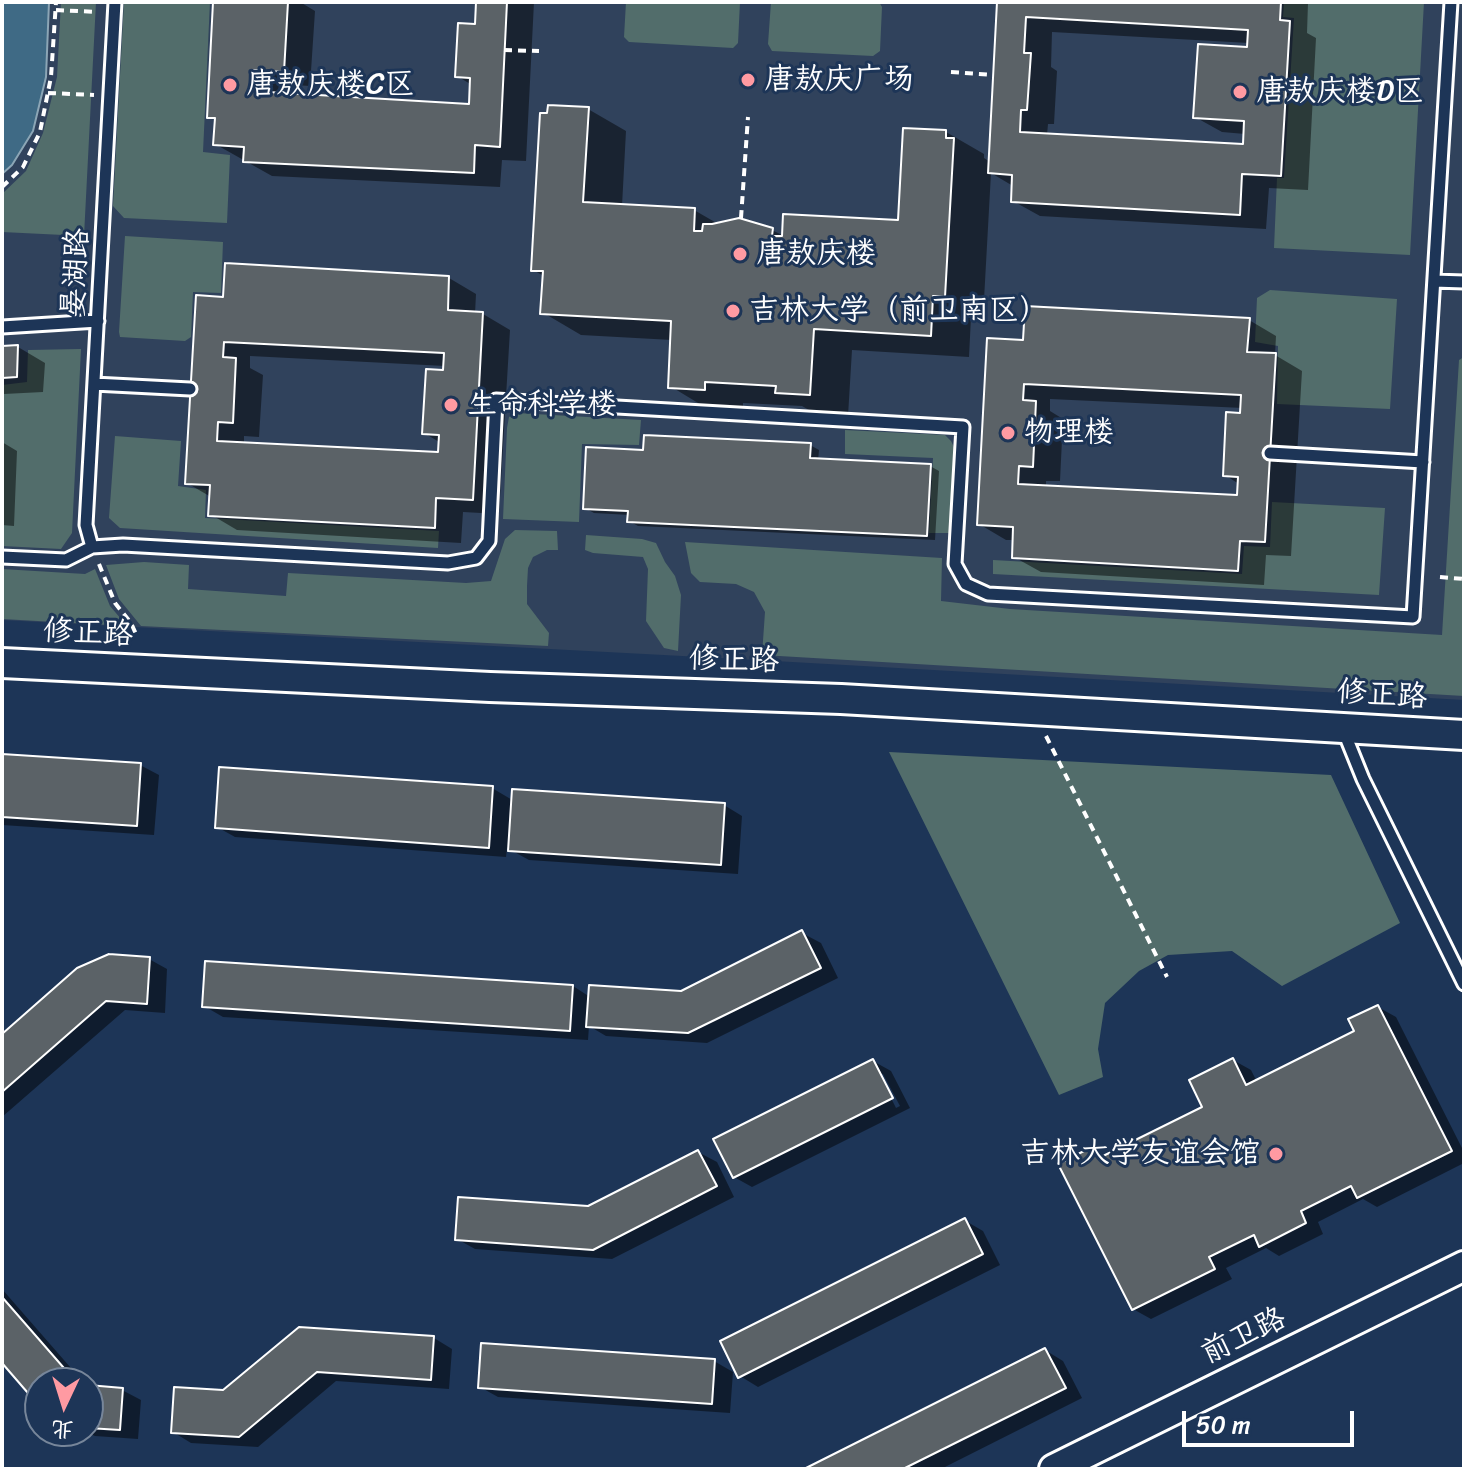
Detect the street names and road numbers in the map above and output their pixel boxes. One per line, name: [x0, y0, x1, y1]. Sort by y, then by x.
street label: 晏湖路: [57, 227, 97, 319]
street label: 修正路: [42, 614, 134, 654]
street label: 修正路: [688, 641, 780, 681]
street label: 修正路: [1336, 675, 1428, 717]
street label: 前卫路: [1196, 1301, 1292, 1373]

